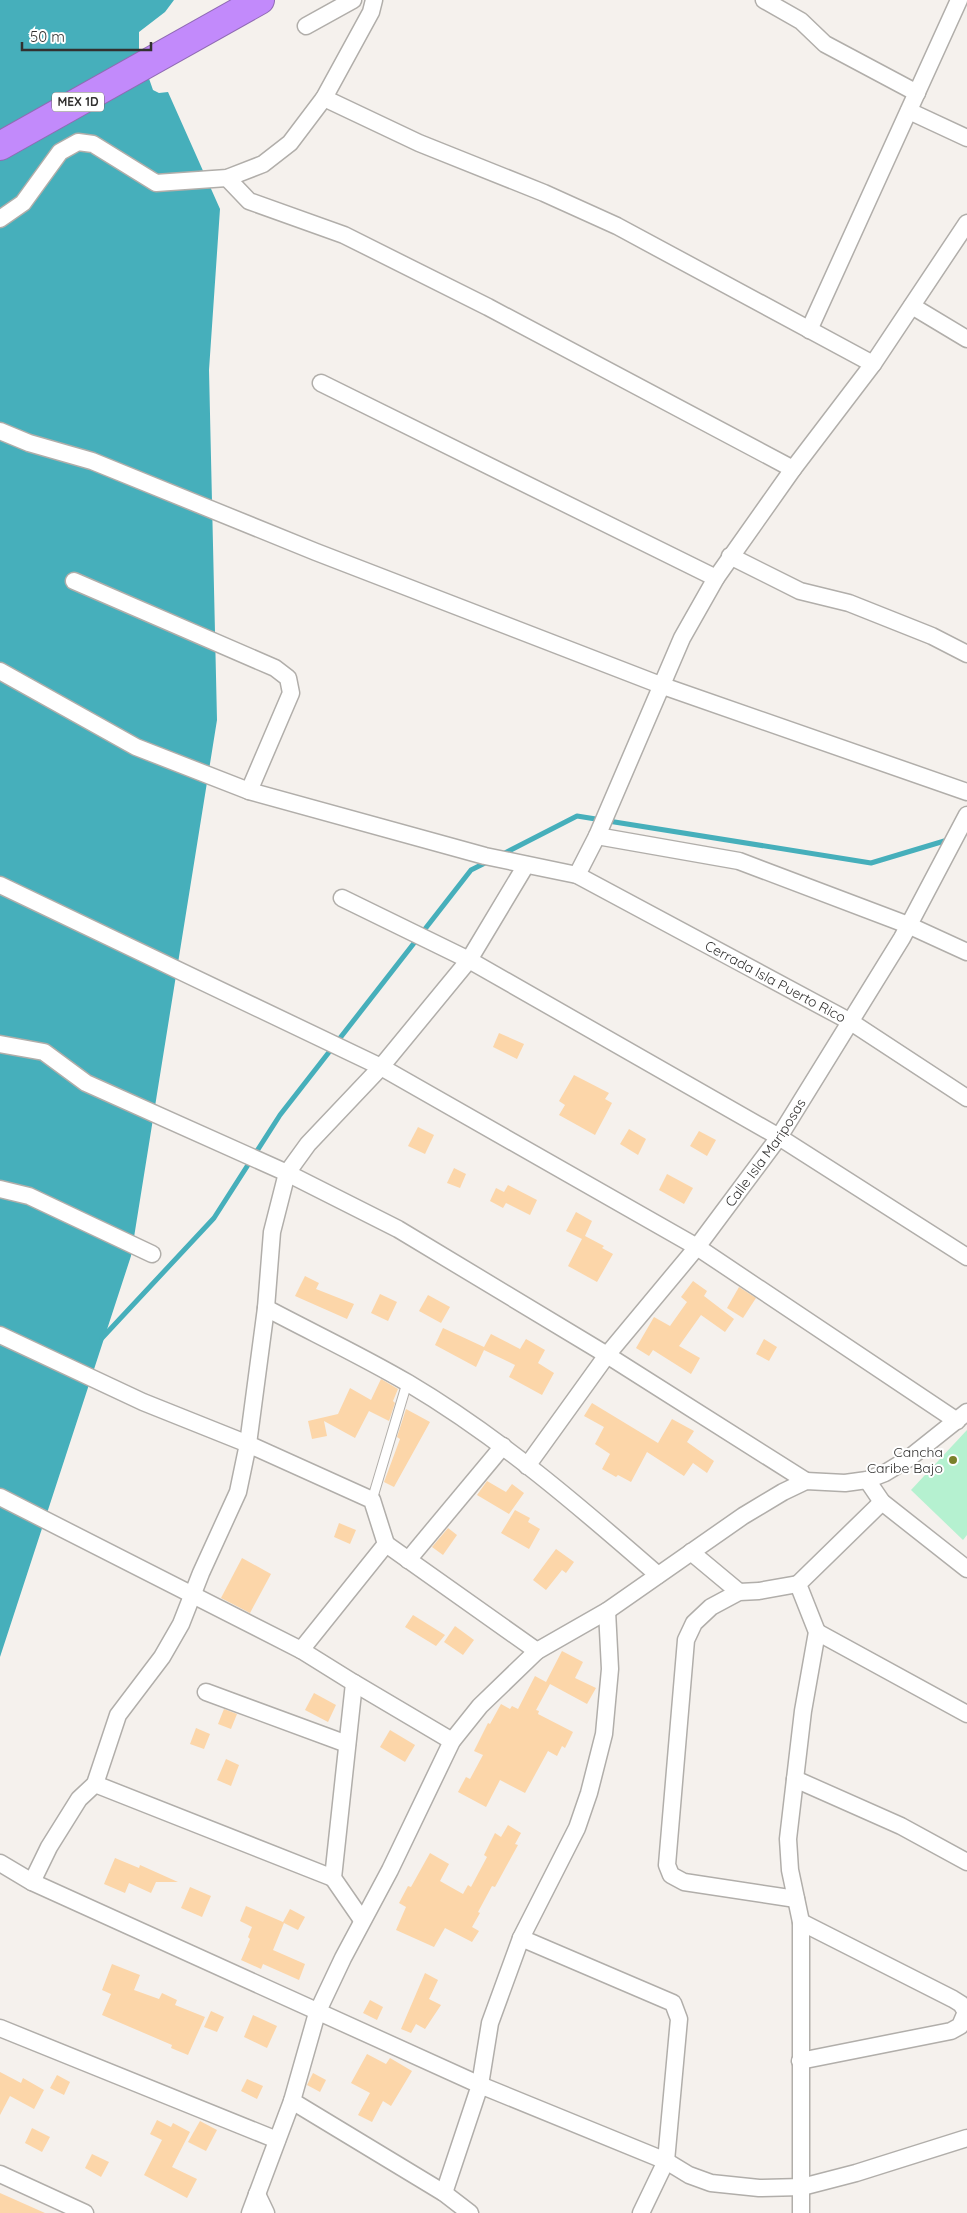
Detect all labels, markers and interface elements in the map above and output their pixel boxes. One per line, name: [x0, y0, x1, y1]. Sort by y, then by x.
scale bar: [22, 20, 151, 52]
text: 50 m: [30, 27, 65, 46]
road number: MEX 1D: [52, 92, 104, 111]
street label: Cerrada Isla Puerto Rico: [702, 936, 849, 1027]
street label: Calle Isla Mariposas: [721, 1095, 810, 1210]
place label: Cancha Caribe Bajo: [867, 1443, 943, 1477]
marker: Cancha Caribe Bajo: [947, 1454, 959, 1466]

